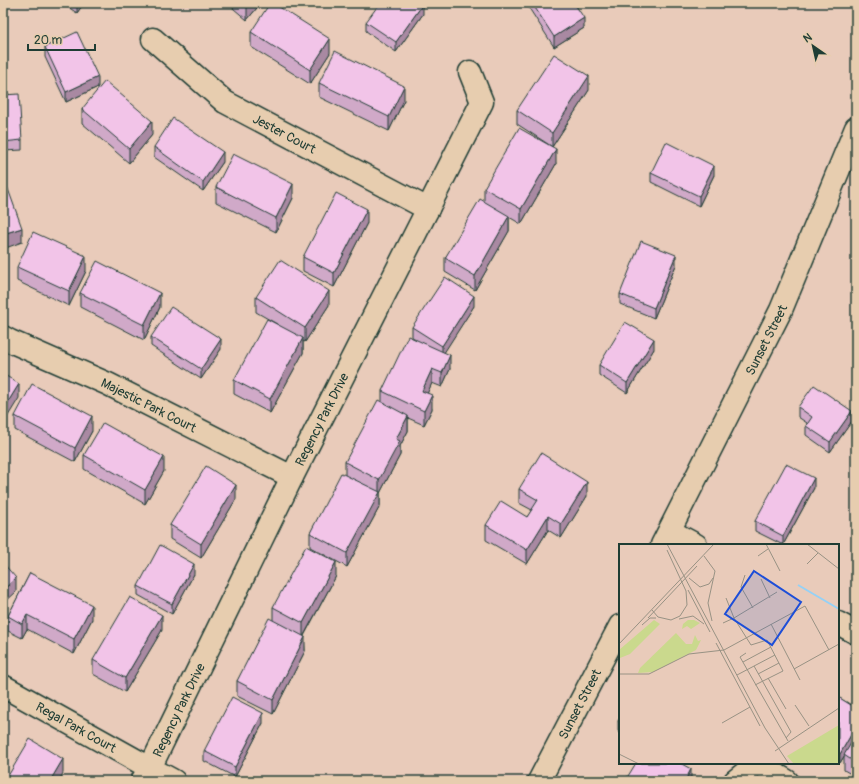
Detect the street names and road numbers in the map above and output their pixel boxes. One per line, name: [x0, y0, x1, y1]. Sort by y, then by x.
street label: Jester Court: [250, 111, 319, 158]
street label: Sunset Street: [742, 302, 792, 378]
street label: Regency Park Drive: [292, 370, 353, 469]
street label: Majestic Park Court: [98, 375, 200, 437]
street label: Regency Park Drive: [150, 660, 209, 760]
street label: Sunset Street: [555, 666, 605, 742]
street label: Regal Park Court: [33, 699, 120, 757]

